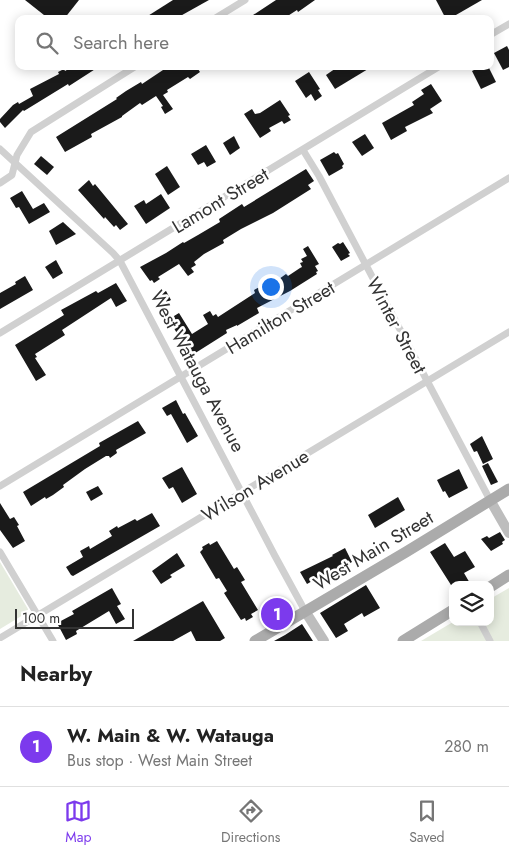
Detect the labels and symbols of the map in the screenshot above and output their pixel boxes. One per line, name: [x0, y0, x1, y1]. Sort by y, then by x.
street label: Lamont Street: [167, 161, 274, 240]
street label: Winter Street: [360, 272, 433, 379]
street label: Hamilton Street: [221, 274, 340, 361]
your location: [258, 274, 284, 300]
street label: West Watauga Avenue: [143, 286, 252, 457]
street label: Wilson Avenue: [196, 443, 314, 528]
street label: West Main Street: [308, 504, 439, 597]
pin: 1: [261, 595, 293, 633]
scale bar: [15, 606, 134, 629]

